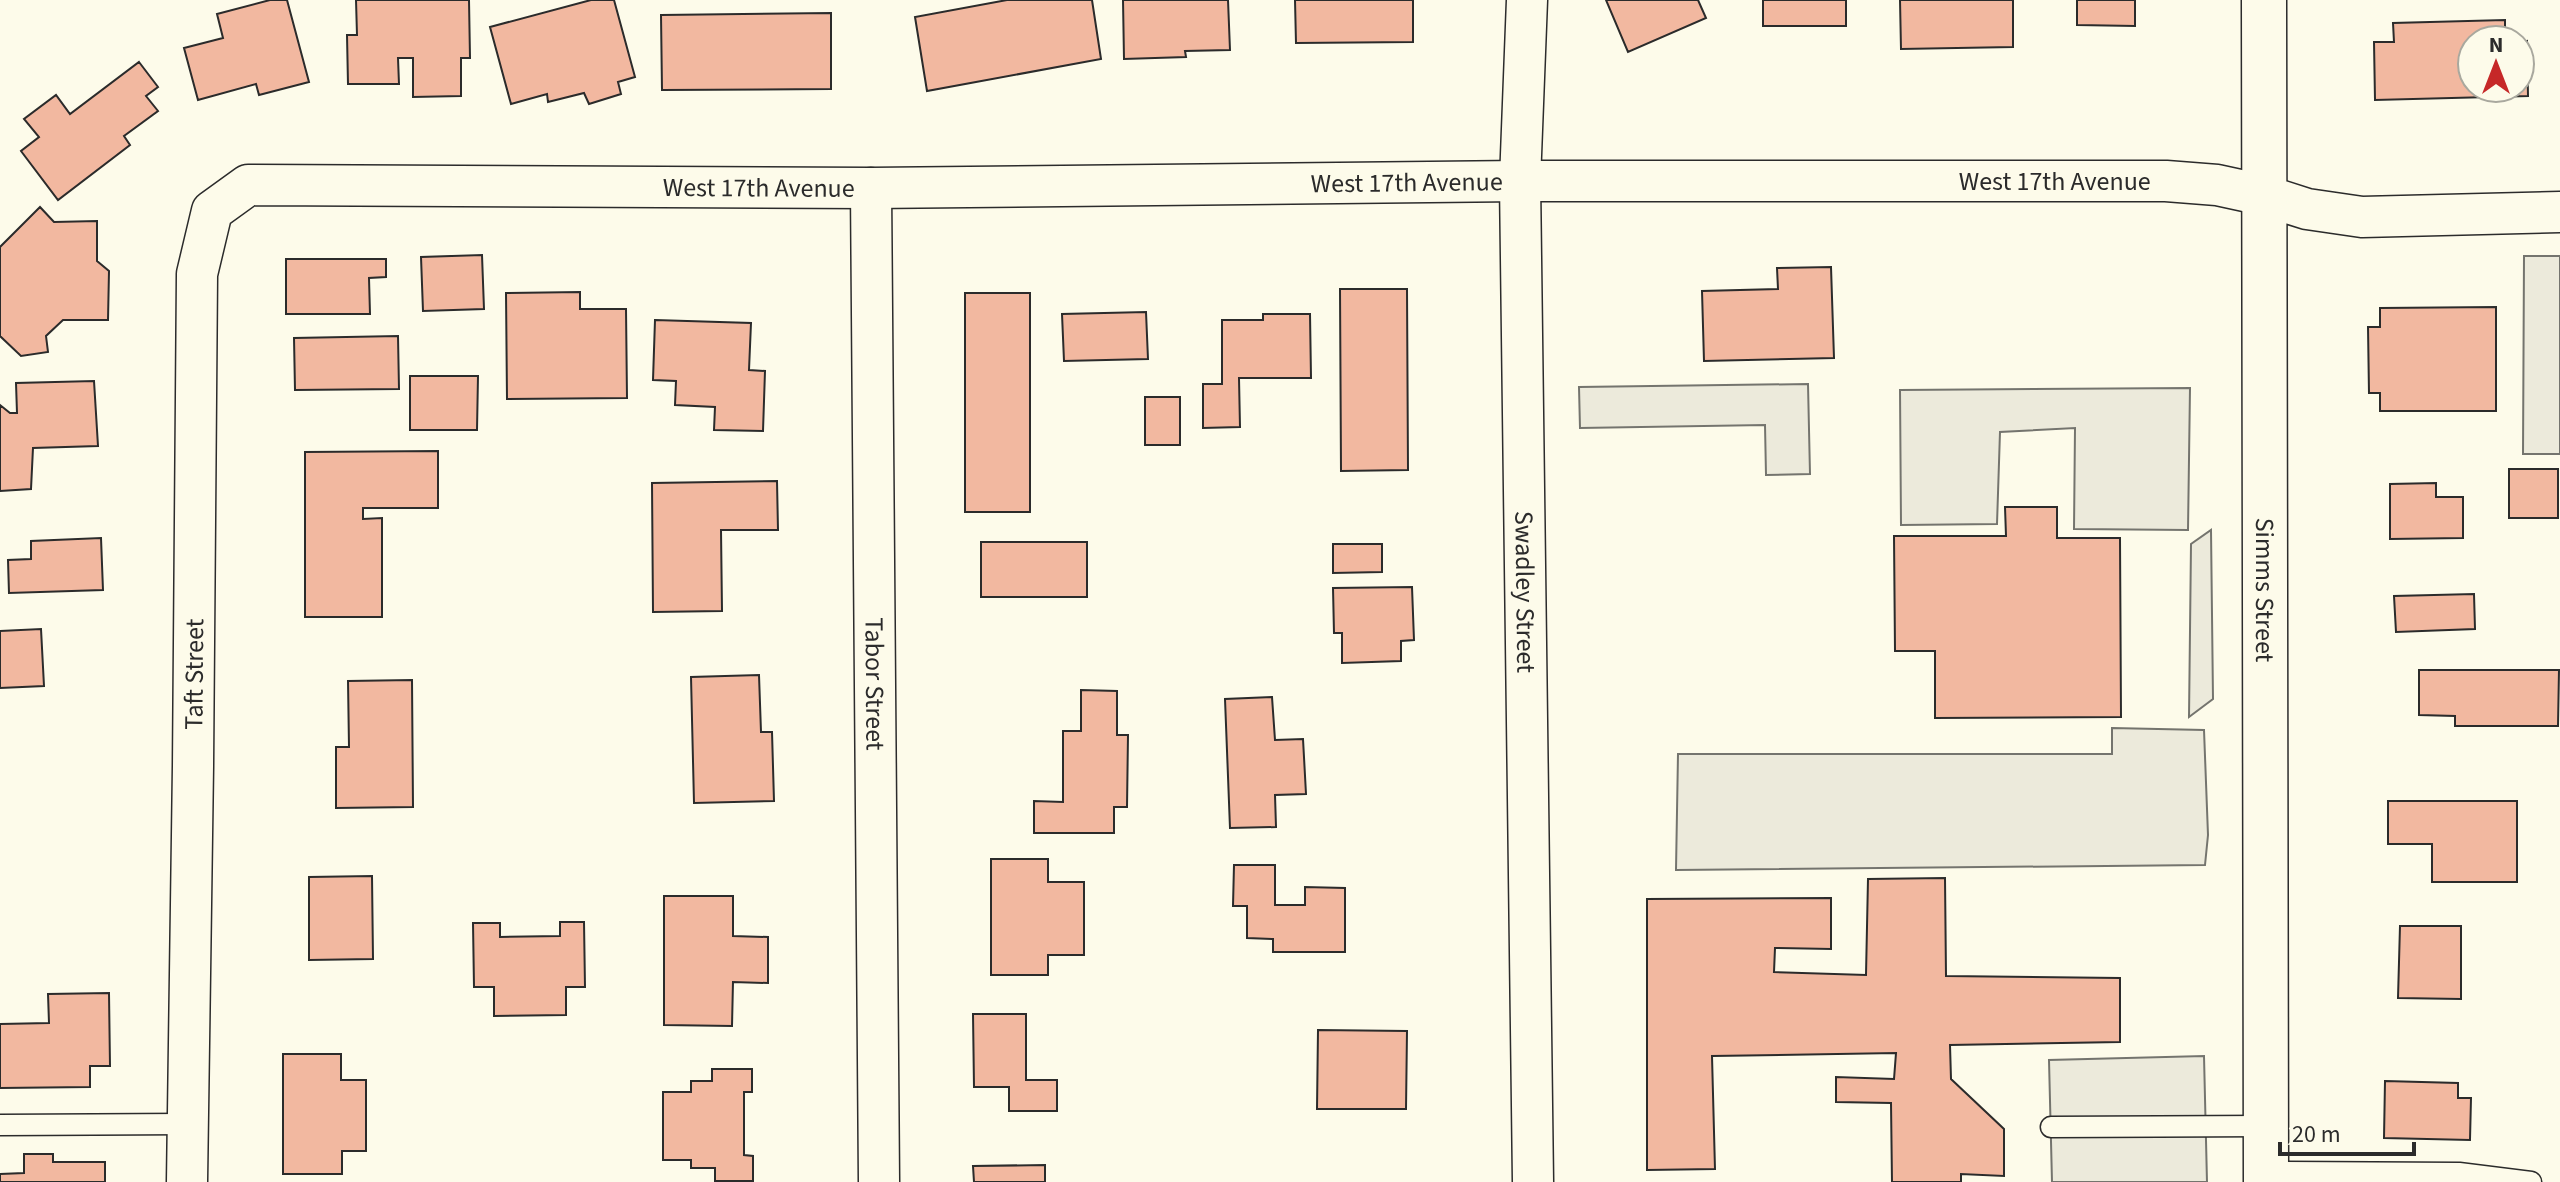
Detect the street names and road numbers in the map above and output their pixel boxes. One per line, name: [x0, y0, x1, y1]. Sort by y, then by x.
street label: West 17th Avenue: [1311, 163, 1503, 202]
street label: West 17th Avenue: [1959, 163, 2151, 200]
street label: West 17th Avenue: [663, 168, 855, 206]
street label: Swadley Street: [1506, 511, 1545, 673]
street label: Simms Street: [2246, 518, 2284, 663]
street label: Tabor Street: [856, 617, 894, 751]
street label: Taft Street: [175, 618, 213, 730]

